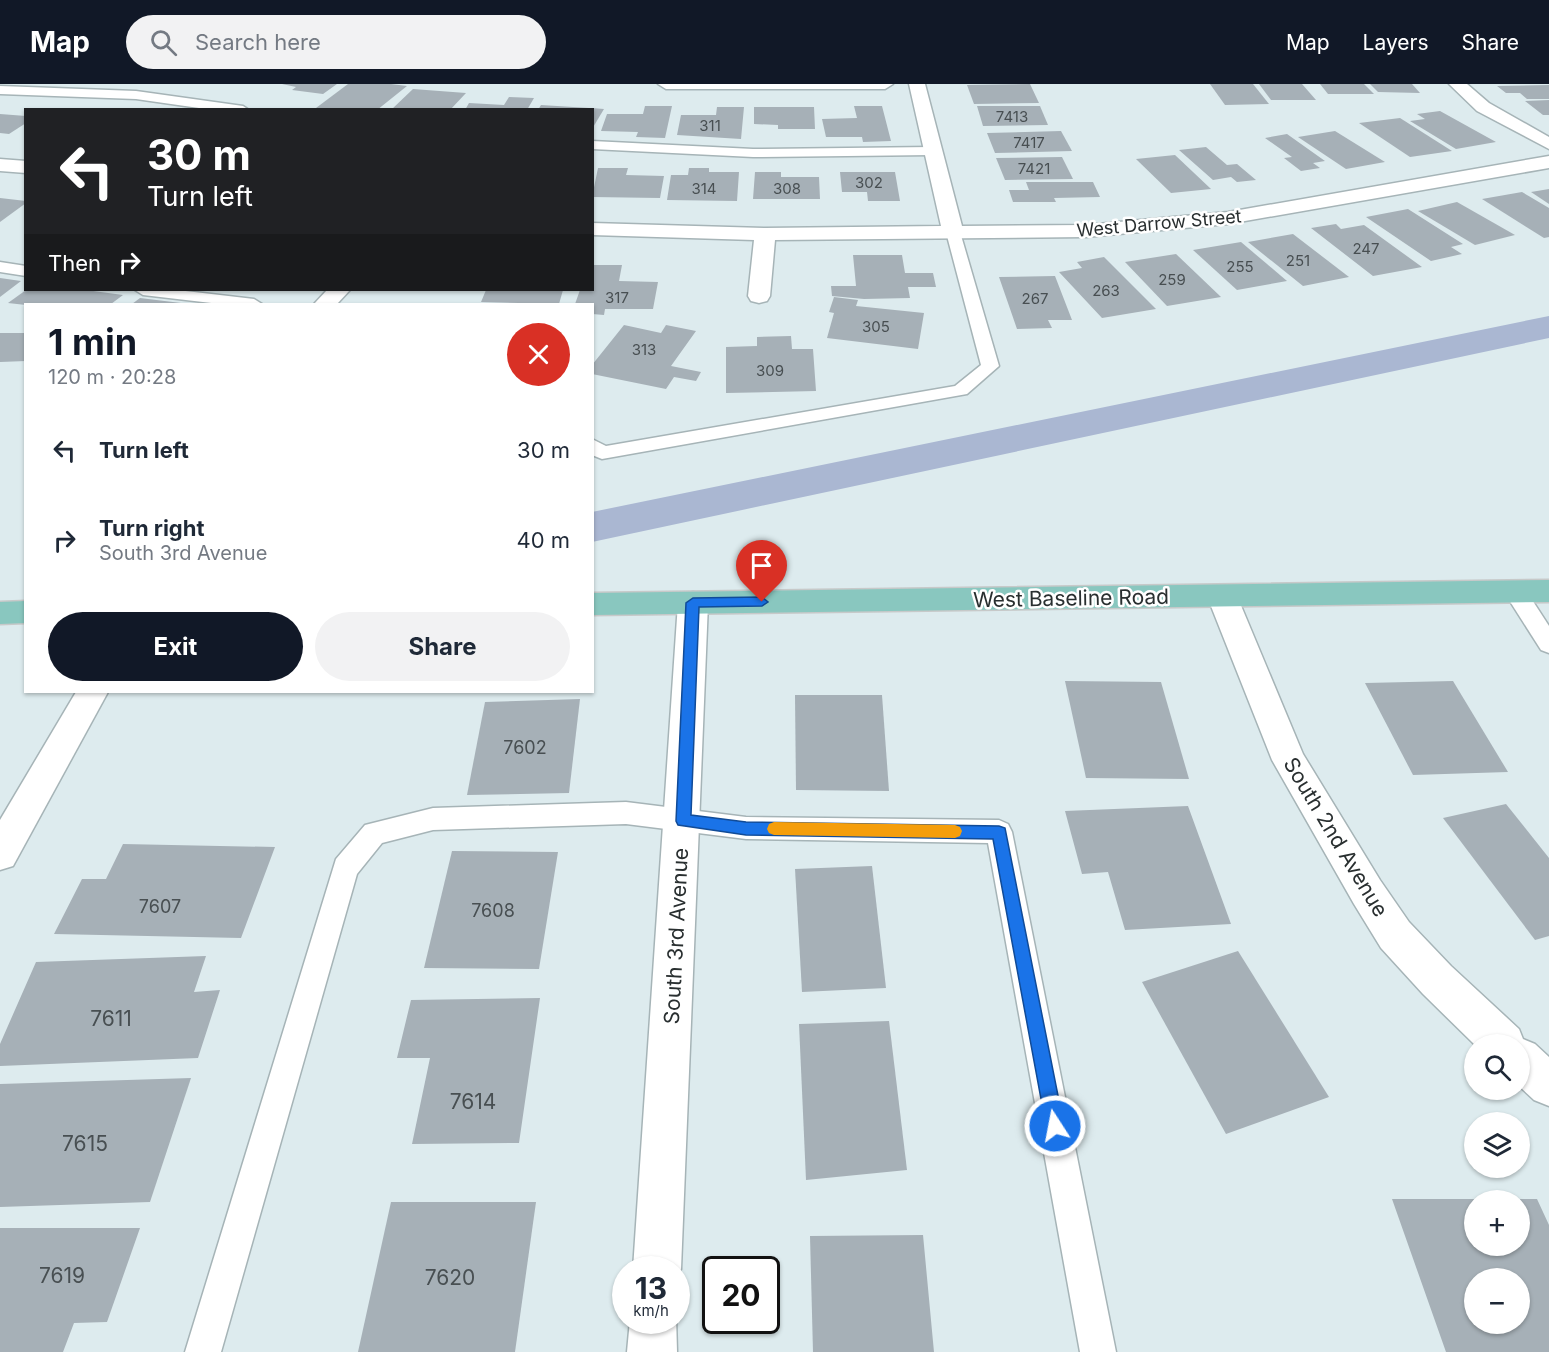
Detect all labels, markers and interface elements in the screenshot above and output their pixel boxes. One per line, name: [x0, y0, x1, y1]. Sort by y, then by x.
search box: [126, 15, 546, 69]
text: Map: [30, 25, 90, 59]
icon: search: [147, 26, 180, 59]
text: Search here: [195, 29, 321, 55]
text: Map: [1286, 30, 1330, 55]
text: Layers: [1363, 30, 1429, 55]
text: Share: [1462, 30, 1519, 55]
house number: 7413: [996, 107, 1028, 126]
house number: 311: [699, 116, 721, 135]
text: 30 m: [147, 129, 251, 180]
icon: left: [48, 132, 126, 210]
house number: 7417: [1013, 133, 1045, 152]
house number: 7421: [1018, 159, 1050, 178]
house number: 302: [855, 173, 883, 192]
house number: 314: [691, 179, 717, 198]
house number: 308: [773, 179, 801, 198]
text: Turn left: [147, 180, 253, 213]
street label: West Darrow Street: [1076, 205, 1242, 241]
house number: 247: [1352, 239, 1380, 258]
icon: right: [113, 246, 146, 279]
text: Then: [48, 250, 101, 276]
house number: 251: [1286, 251, 1310, 270]
house number: 255: [1226, 257, 1254, 276]
house number: 259: [1158, 270, 1186, 289]
house number: 263: [1092, 281, 1120, 300]
house number: 317: [605, 288, 629, 307]
house number: 267: [1022, 289, 1048, 308]
house number: 305: [862, 317, 890, 336]
text: 1 min: [48, 320, 137, 364]
button: close: [507, 323, 570, 386]
house number: 313: [632, 340, 656, 359]
house number: 309: [756, 361, 784, 380]
text: 120 m · 20:28: [48, 365, 176, 389]
icon: left: [48, 434, 81, 467]
text: Turn left: [99, 437, 189, 463]
text: 30 m: [517, 437, 570, 463]
text: Turn right: [99, 515, 205, 541]
icon: right: [48, 524, 81, 557]
text: 40 m: [516, 527, 570, 553]
pin: [736, 540, 787, 602]
text: South 3rd Avenue: [99, 541, 267, 565]
icon: arrive: [745, 549, 778, 582]
street label: West Baseline Road: [973, 584, 1169, 612]
button: Exit: [48, 612, 303, 681]
button: Share: [315, 612, 570, 681]
house number: 7602: [503, 737, 547, 758]
street label: South 2nd Avenue: [1279, 753, 1393, 921]
street label: South 3rd Avenue: [659, 847, 693, 1025]
house number: 7607: [139, 896, 181, 917]
house number: 7608: [471, 900, 515, 921]
house number: 7611: [90, 1006, 132, 1031]
map controls: [1464, 1034, 1530, 1334]
button: search: [1464, 1034, 1530, 1100]
house number: 7614: [450, 1089, 496, 1114]
position arrow: [1023, 1094, 1087, 1158]
button: layers: [1464, 1112, 1530, 1178]
house number: 7615: [62, 1131, 108, 1156]
button: +: [1464, 1190, 1530, 1256]
speed limit sign: 20: [702, 1256, 780, 1334]
house number: 7619: [39, 1263, 85, 1288]
house number: 7620: [425, 1265, 475, 1290]
button: −: [1464, 1268, 1530, 1334]
text: 13: [635, 1270, 667, 1306]
text: km/h: [633, 1301, 669, 1320]

